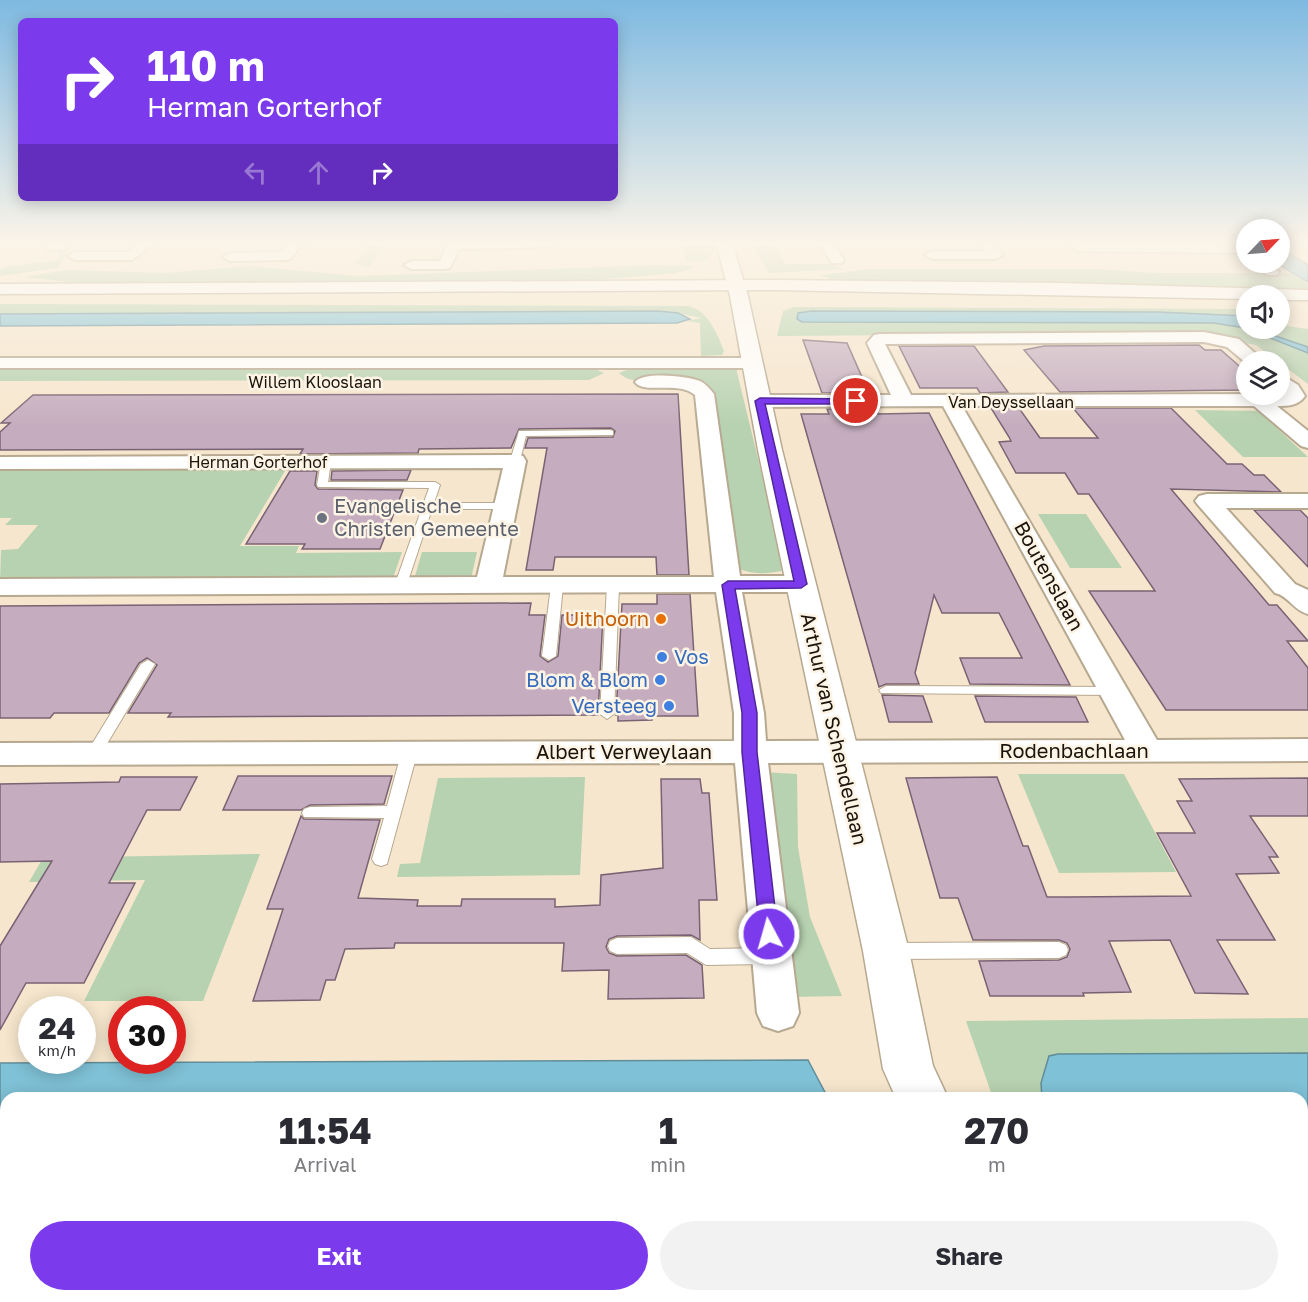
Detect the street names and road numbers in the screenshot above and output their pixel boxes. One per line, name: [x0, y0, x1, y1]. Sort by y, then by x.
street label: Willem Klooslaan: [248, 372, 382, 392]
street label: Van Deyssellaan: [948, 392, 1074, 412]
street label: Herman Gorterhof: [188, 452, 328, 472]
street label: Boutenslaan: [1010, 517, 1090, 634]
street label: Arthur van Schendellaan: [797, 610, 873, 847]
street label: Rodenbachlaan: [999, 738, 1149, 762]
street label: Albert Verweylaan: [536, 739, 712, 763]

